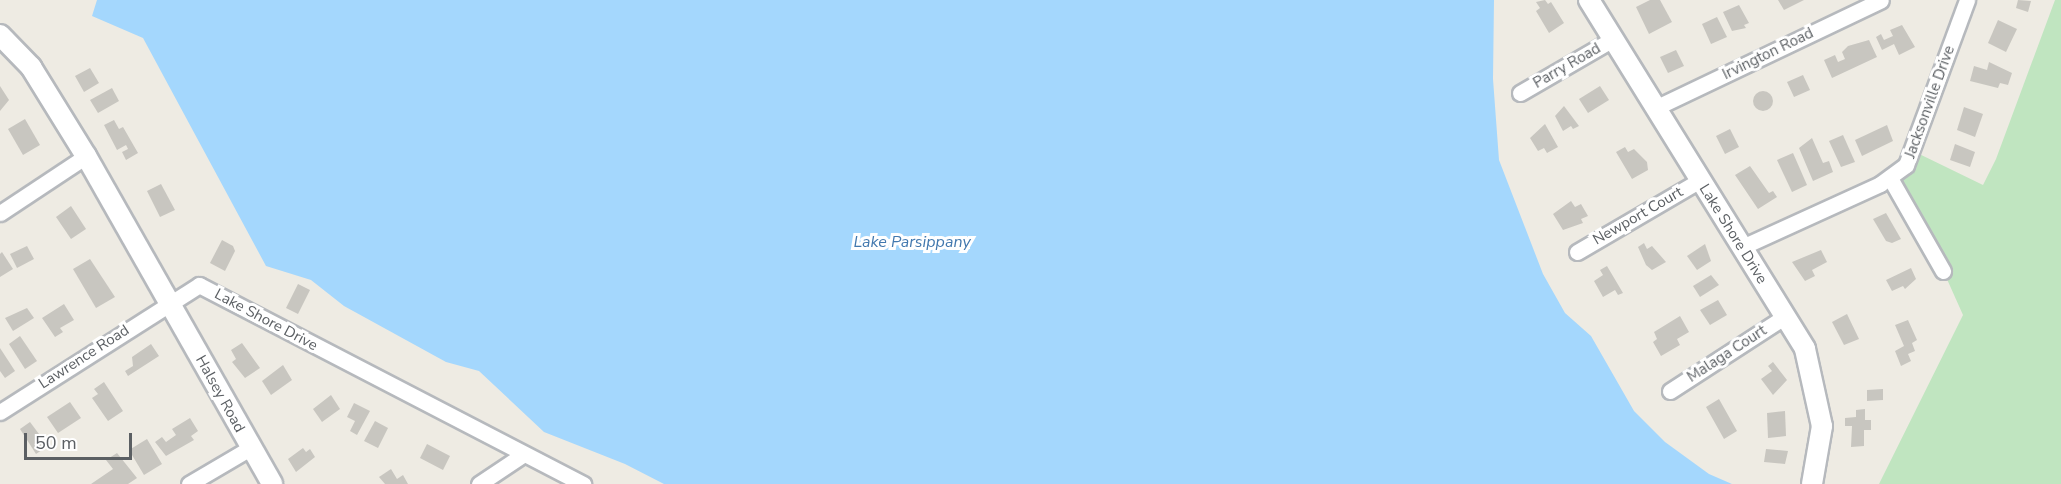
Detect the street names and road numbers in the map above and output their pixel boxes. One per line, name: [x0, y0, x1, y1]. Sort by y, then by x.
street label: Irvington Road: [1720, 24, 1816, 84]
street label: Parry Road: [1530, 40, 1604, 92]
street label: Jacksonville Drive: [1901, 43, 1959, 161]
street label: Lake Shore Drive: [1695, 181, 1771, 287]
street label: Newport Court: [1590, 183, 1686, 249]
street label: Lake Shore Drive: [211, 285, 321, 355]
street label: Lawrence Road: [36, 321, 132, 393]
street label: Malaga Court: [1684, 322, 1770, 386]
street label: Halsey Road: [191, 352, 249, 436]

